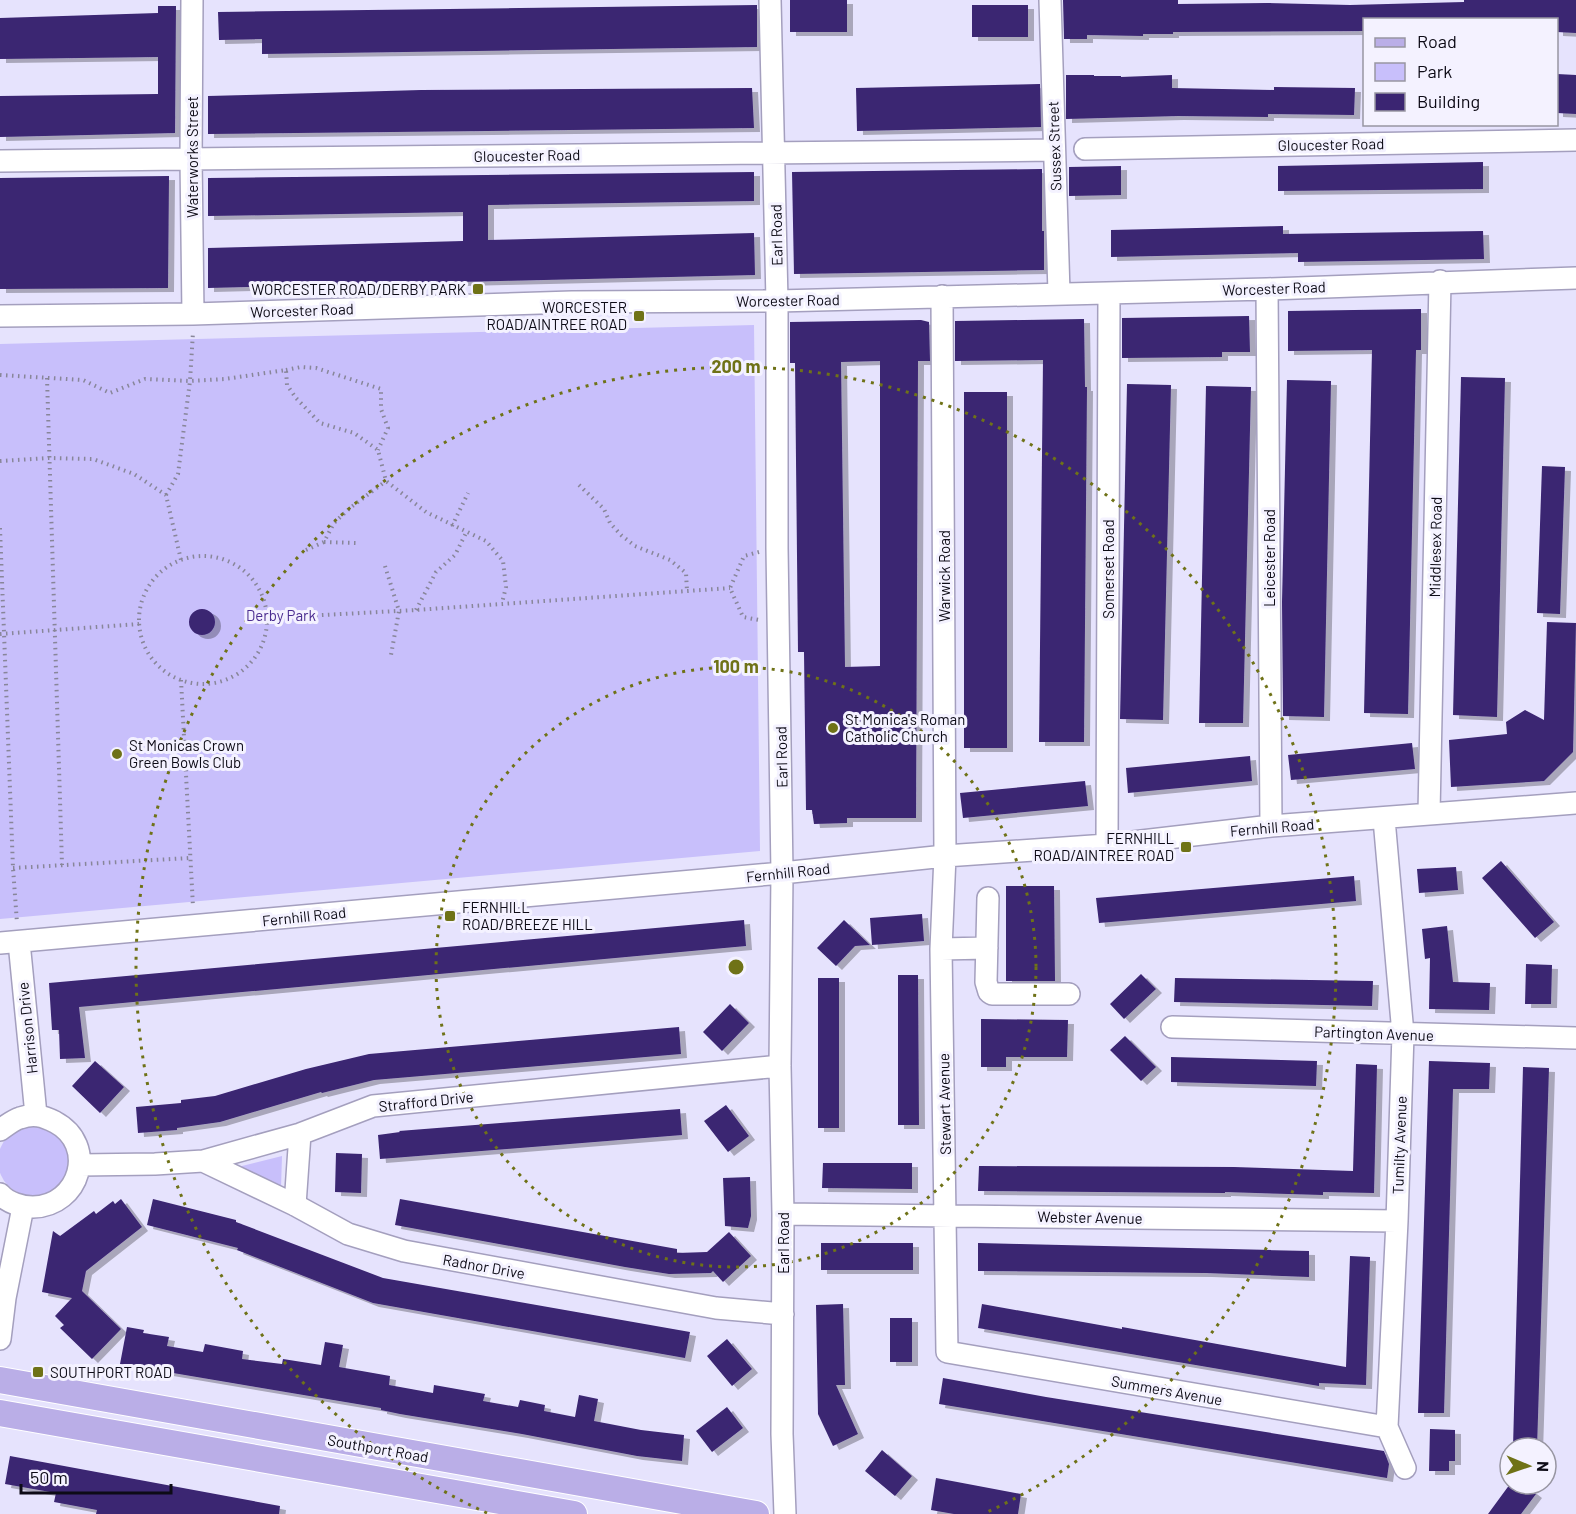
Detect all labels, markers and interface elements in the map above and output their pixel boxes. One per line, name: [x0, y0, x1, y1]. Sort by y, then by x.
legend: [1363, 18, 1558, 126]
text: Road: [1417, 30, 1457, 52]
text: Park: [1417, 60, 1452, 82]
text: Building: [1417, 90, 1480, 112]
street label: Waterworks Street: [183, 96, 201, 218]
street label: Sussex Street: [1043, 101, 1065, 191]
street label: Gloucester Road: [1278, 134, 1384, 154]
street label: Gloucester Road: [474, 145, 580, 165]
street label: Earl Road: [766, 204, 786, 266]
street label: Worcester Road: [1222, 277, 1326, 299]
place label: WORCESTER ROAD/DERBY PARK: [251, 280, 466, 298]
marker: WORCESTER ROAD/DERBY PARK: [471, 282, 485, 296]
street label: Worcester Road: [736, 290, 840, 310]
place label: WORCESTER ROAD/AINTREE ROAD: [487, 298, 627, 333]
street label: Worcester Road: [250, 299, 354, 321]
marker: WORCESTER ROAD/AINTREE ROAD: [632, 309, 646, 323]
text: 200 m: [711, 355, 761, 377]
street label: Middlesex Road: [1425, 497, 1445, 597]
street label: Leicester Road: [1260, 509, 1278, 607]
street label: Somerset Road: [1099, 519, 1117, 619]
street label: Warwick Road: [935, 530, 953, 622]
park label: Derby Park: [246, 606, 317, 624]
text: 100 m: [713, 655, 759, 677]
place label: St Monica's Roman Catholic Church: [845, 710, 965, 745]
marker: St Monica's Roman Catholic Church: [826, 721, 840, 735]
street label: Earl Road: [771, 726, 791, 788]
place label: St Monicas Crown Green Bowls Club: [129, 736, 244, 771]
marker: St Monicas Crown Green Bowls Club: [110, 747, 124, 761]
street label: Fernhill Road: [1229, 814, 1315, 840]
place label: FERNHILL ROAD/AINTREE ROAD: [1034, 829, 1174, 864]
marker: FERNHILL ROAD/AINTREE ROAD: [1179, 840, 1193, 854]
street label: Fernhill Road: [745, 859, 831, 885]
place label: FERNHILL ROAD/BREEZE HILL: [462, 898, 593, 933]
street label: Fernhill Road: [261, 903, 347, 929]
marker: FERNHILL ROAD/BREEZE HILL: [443, 909, 457, 923]
centre of rings: [726, 957, 746, 977]
street label: Harrison Drive: [13, 981, 41, 1075]
street label: Partington Avenue: [1314, 1022, 1434, 1044]
street label: Stewart Avenue: [934, 1053, 954, 1155]
street label: Strafford Drive: [378, 1087, 474, 1115]
street label: Tumilty Avenue: [1388, 1095, 1410, 1195]
street label: Webster Avenue: [1037, 1207, 1143, 1227]
street label: Earl Road: [774, 1212, 792, 1274]
street label: Radnor Drive: [442, 1250, 526, 1282]
place label: SOUTHPORT ROAD: [50, 1363, 172, 1381]
marker: SOUTHPORT ROAD: [31, 1365, 45, 1379]
street label: Summers Avenue: [1110, 1371, 1224, 1409]
street label: Southport Road: [326, 1430, 430, 1466]
north arrow: [1498, 1436, 1558, 1496]
scale bar: [21, 1457, 171, 1495]
text: N: [1534, 1461, 1553, 1472]
text: 50 m: [30, 1466, 68, 1488]

